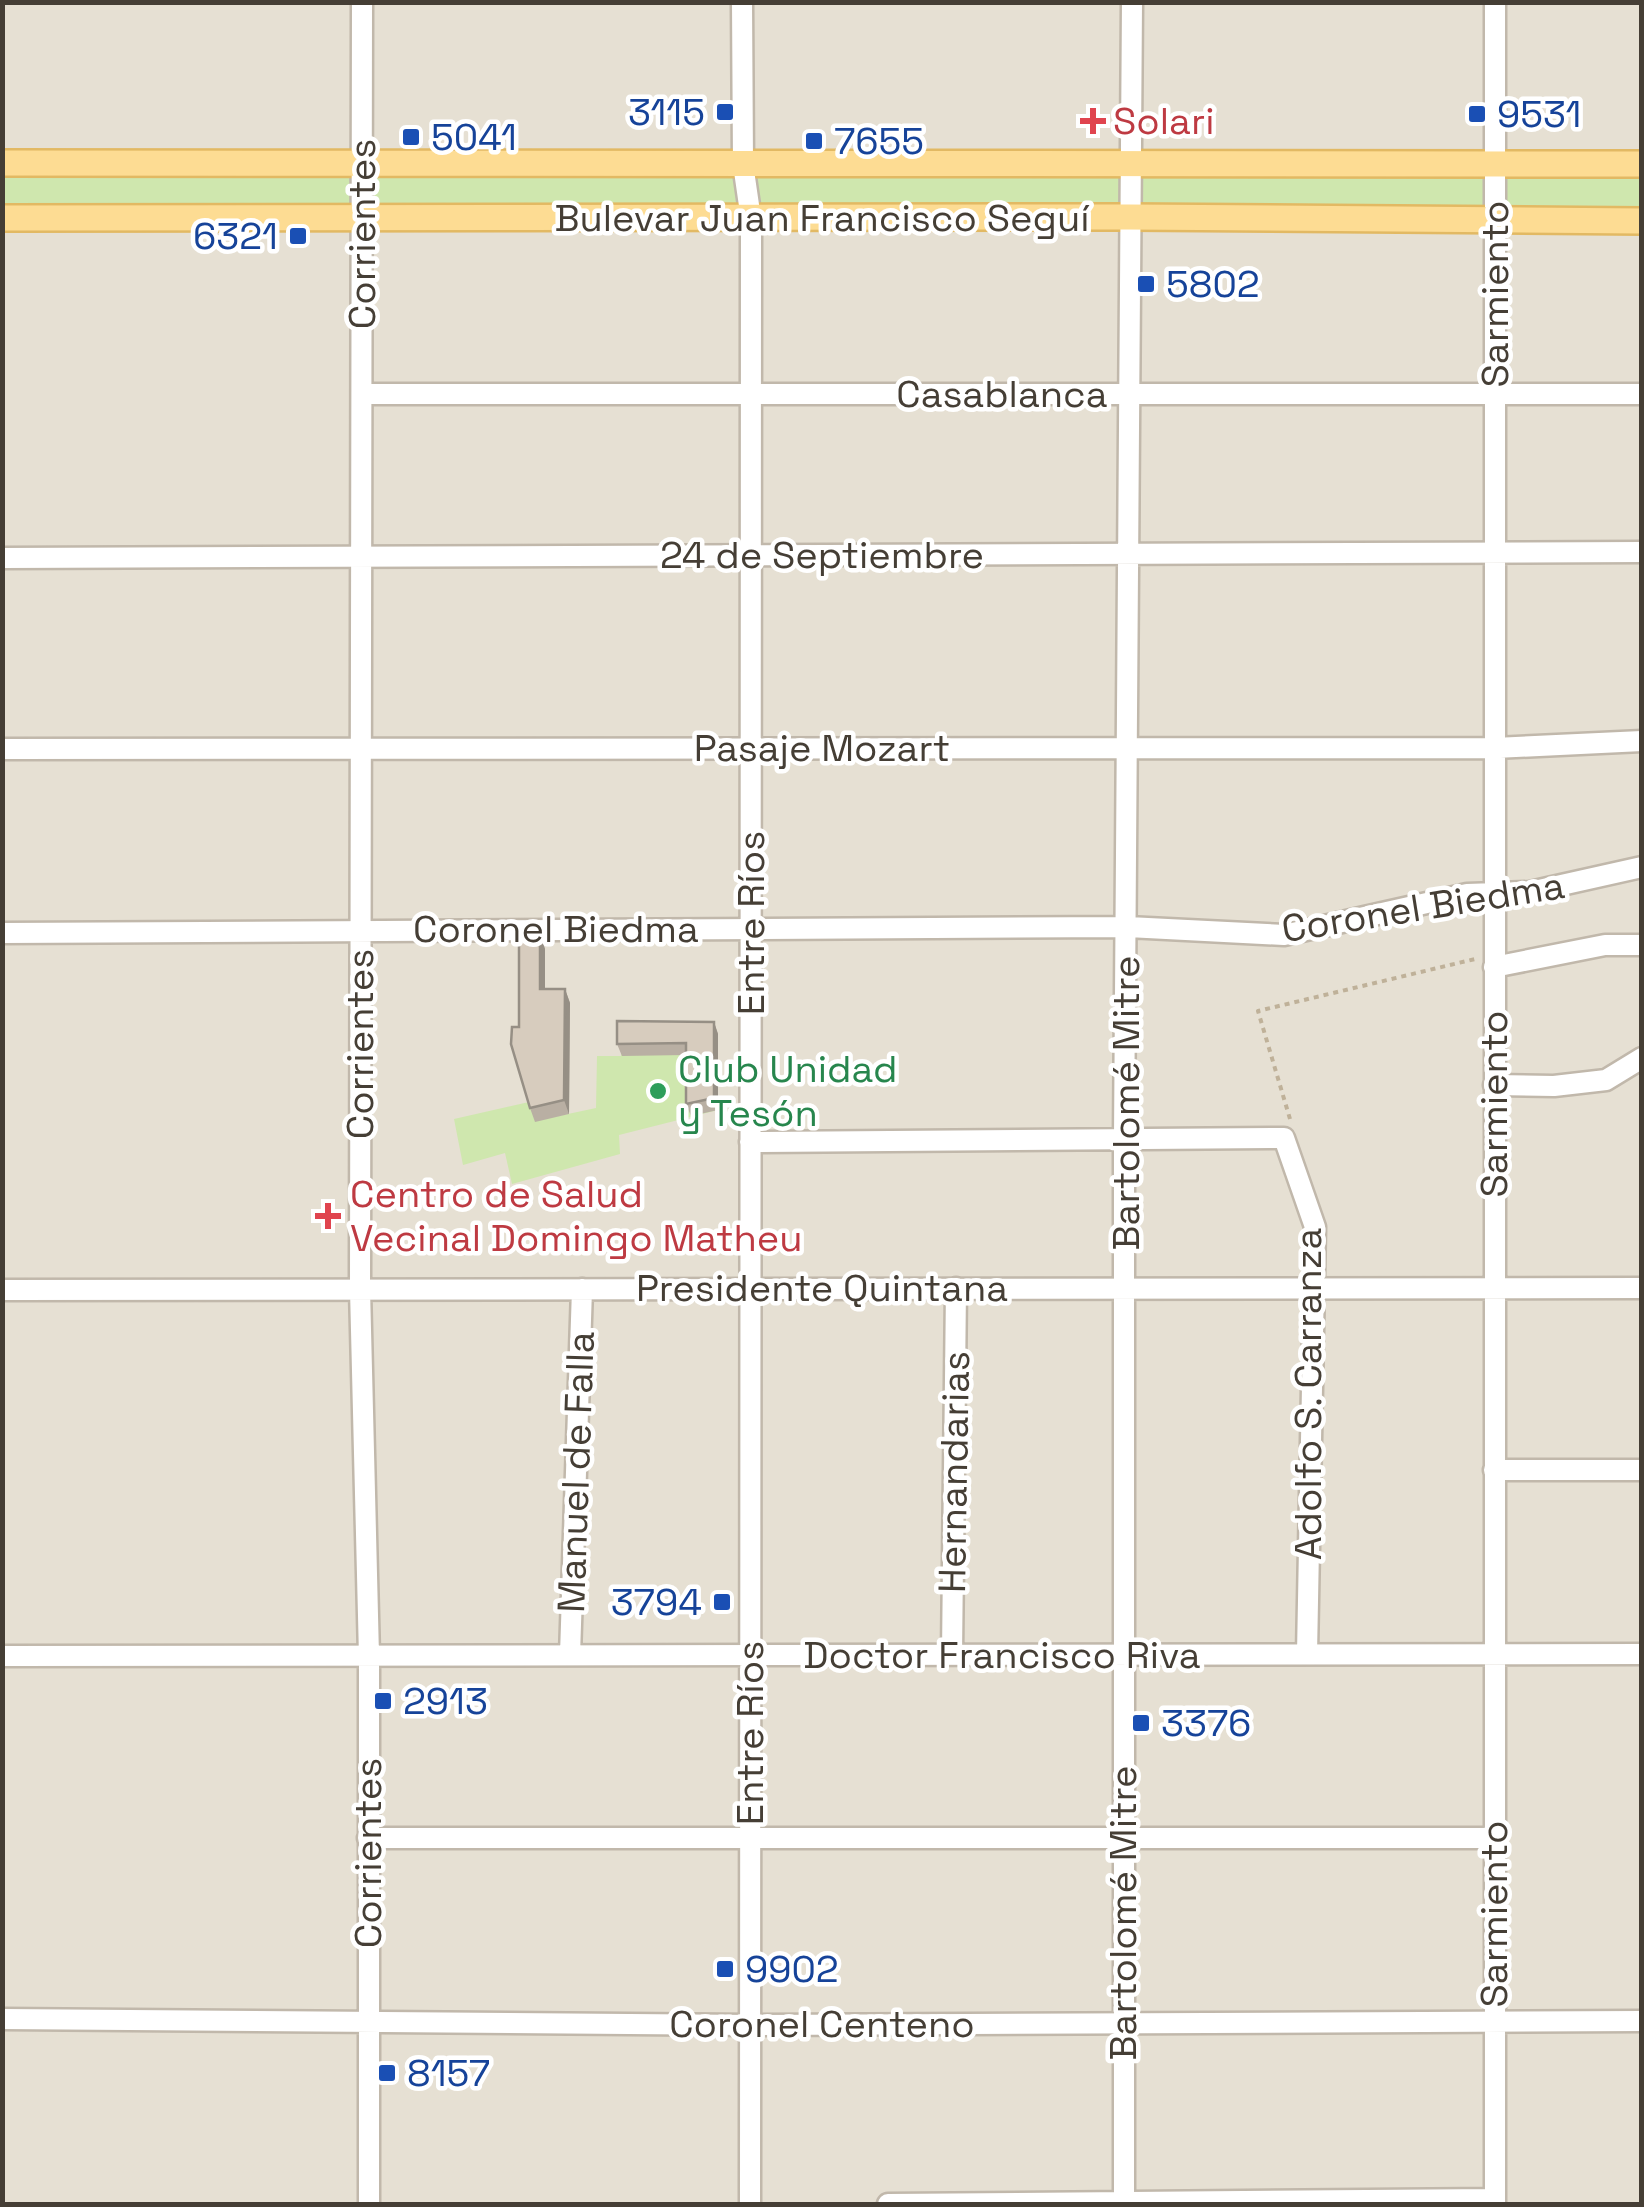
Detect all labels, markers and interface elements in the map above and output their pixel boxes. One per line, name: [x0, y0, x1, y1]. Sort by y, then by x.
place label: 3115: [628, 88, 705, 136]
place label: 9531: [1497, 90, 1581, 138]
place label: Solari: [1113, 97, 1215, 145]
marker: 3115: [714, 101, 736, 123]
marker: 9531: [1466, 103, 1488, 125]
marker: Solari: [1082, 110, 1104, 132]
place label: 5041: [431, 113, 517, 161]
place label: 7655: [834, 117, 924, 165]
marker: 5041: [400, 126, 422, 148]
marker: 7655: [803, 130, 825, 152]
street label: Corrientes: [338, 139, 386, 329]
street label: Bulevar Juan Francisco Seguí: [554, 194, 1090, 242]
street label: Sarmiento: [1471, 201, 1519, 388]
place label: 6321: [193, 212, 278, 260]
marker: 6321: [287, 225, 309, 247]
place label: 5802: [1166, 260, 1260, 308]
marker: 5802: [1135, 273, 1157, 295]
street label: Casablanca: [896, 370, 1108, 418]
street label: 24 de Septiembre: [660, 531, 984, 579]
street label: Pasaje Mozart: [694, 724, 950, 772]
street label: Entre Ríos: [727, 831, 775, 1015]
street label: Coronel Biedma: [1278, 861, 1568, 953]
street label: Coronel Biedma: [413, 905, 699, 953]
street label: Corrientes: [336, 949, 384, 1139]
street label: Bartolomé Mitre: [1102, 955, 1150, 1251]
street label: Sarmiento: [1470, 1011, 1518, 1198]
place label: Club Unidad y Tesón: [678, 1045, 897, 1137]
marker: Club Unidad y Tesón: [647, 1080, 669, 1102]
place label: Centro de Salud Vecinal Domingo Matheu: [350, 1170, 803, 1262]
marker: Centro de Salud Vecinal Domingo Matheu: [315, 1203, 341, 1229]
street label: Adolfo S. Carranza: [1284, 1228, 1332, 1560]
street label: Presidente Quintana: [636, 1264, 1008, 1312]
street label: Manuel de Falla: [547, 1330, 605, 1614]
street label: Hernandarias: [928, 1351, 980, 1593]
place label: 3794: [611, 1578, 702, 1626]
marker: 3794: [711, 1591, 733, 1613]
street label: Doctor Francisco Riva: [803, 1631, 1201, 1679]
street label: Entre Ríos: [726, 1641, 774, 1825]
place label: 2913: [403, 1677, 488, 1725]
marker: 2913: [372, 1690, 394, 1712]
place label: 3376: [1161, 1699, 1251, 1747]
marker: 3376: [1130, 1712, 1152, 1734]
street label: Corrientes: [344, 1758, 392, 1948]
street label: Bartolomé Mitre: [1099, 1765, 1147, 2061]
street label: Sarmiento: [1470, 1821, 1518, 2008]
place label: 9902: [745, 1945, 839, 1993]
marker: 9902: [714, 1958, 736, 1980]
street label: Coronel Centeno: [669, 2000, 975, 2048]
place label: 8157: [407, 2049, 490, 2097]
marker: 8157: [376, 2062, 398, 2084]

